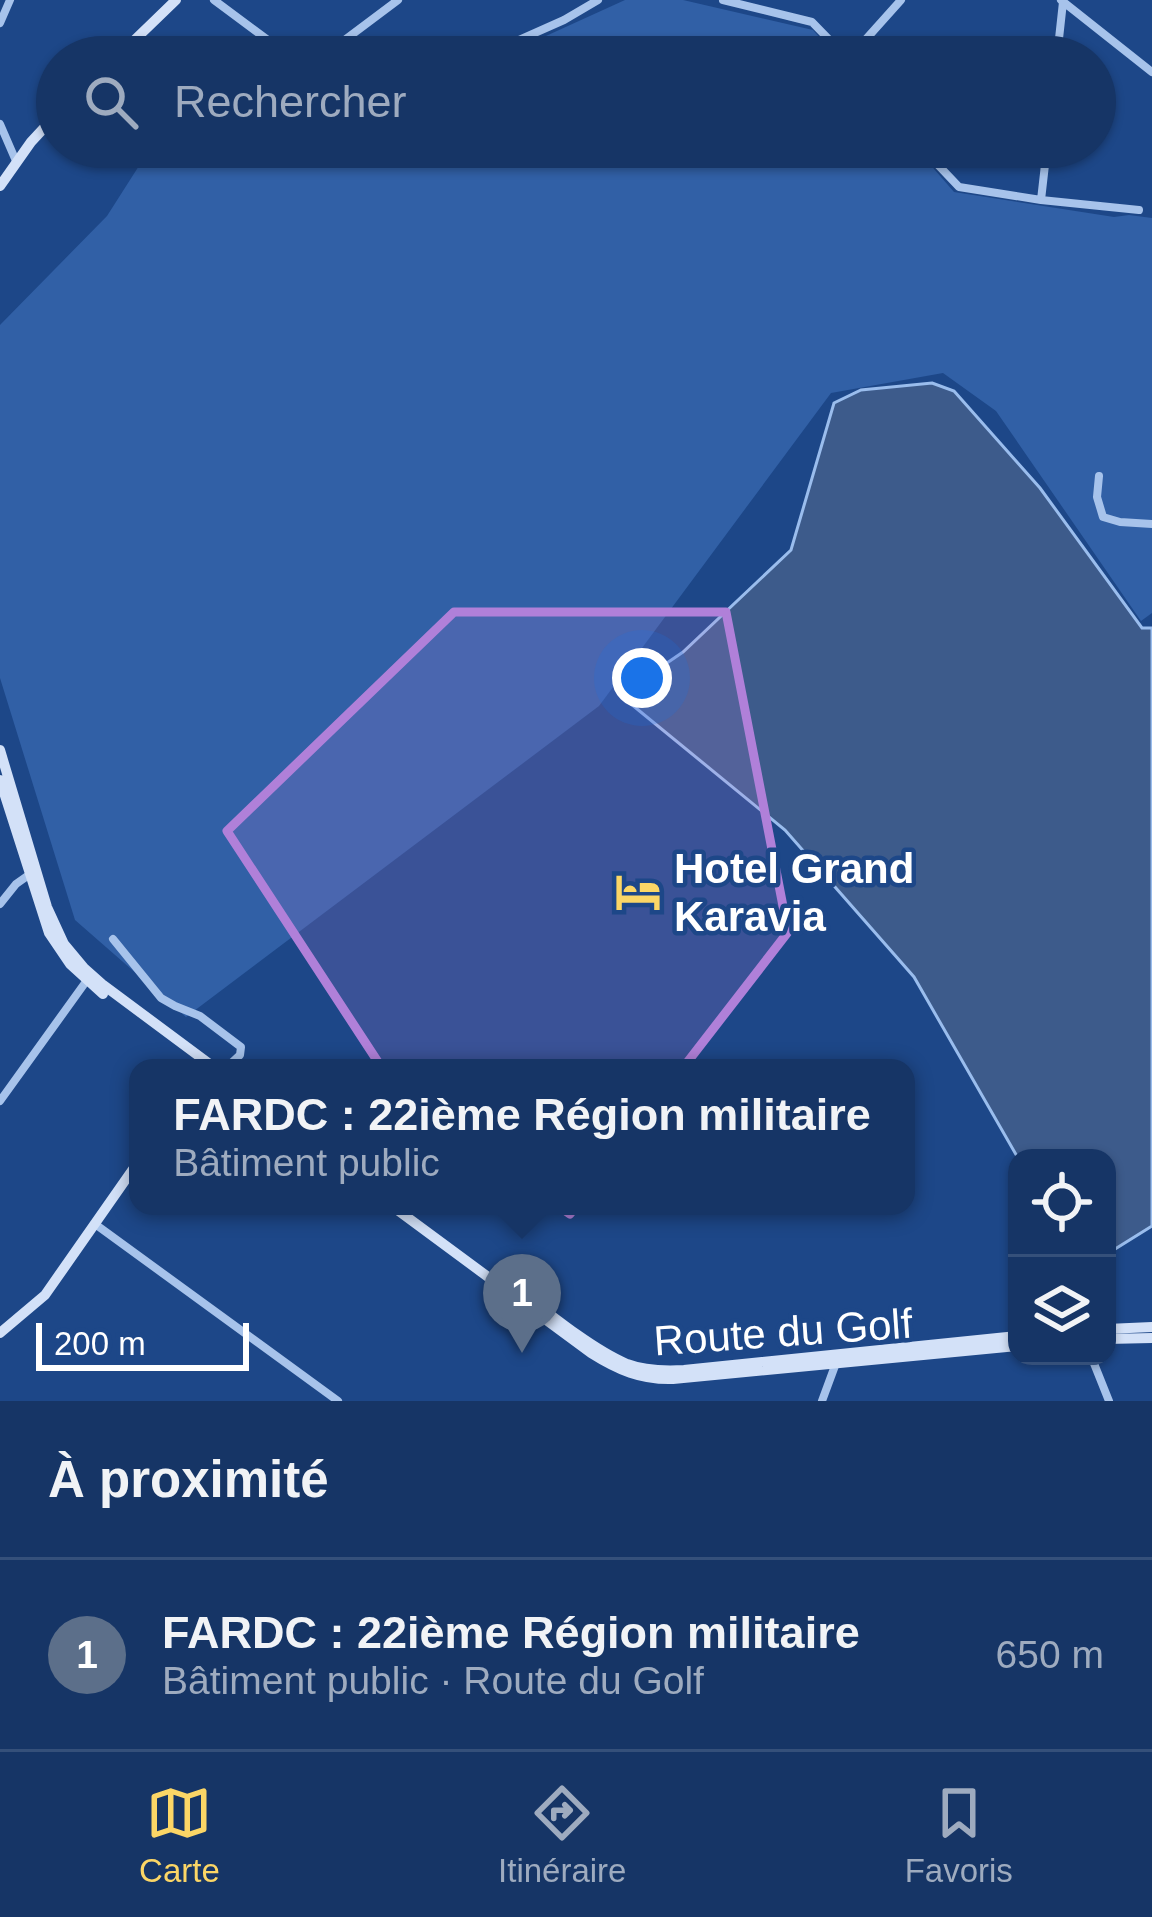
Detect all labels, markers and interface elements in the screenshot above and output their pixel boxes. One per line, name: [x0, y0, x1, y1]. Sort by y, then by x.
search box: [36, 36, 1116, 168]
icon: search: [78, 69, 144, 135]
text: Rechercher: [174, 76, 407, 127]
your location: [612, 648, 672, 708]
place label: Hotel Grand Karavia: [674, 845, 914, 940]
hotel icon: Hotel Grand Karavia: [613, 867, 663, 917]
popup: [129, 1059, 915, 1215]
text: FARDC : 22ième Région militaire: [173, 1089, 871, 1140]
text: Bâtiment public: [173, 1141, 440, 1184]
map controls: [1008, 1149, 1116, 1365]
button: locate: [1008, 1149, 1116, 1257]
pin: 1: [483, 1254, 561, 1353]
button: layers: [1008, 1257, 1116, 1365]
street label: Route du Golf: [652, 1299, 914, 1364]
scale bar: [36, 1317, 249, 1370]
text: 200 m: [54, 1325, 146, 1362]
text: À proximité: [48, 1451, 329, 1508]
text: FARDC : 22ième Région militaire: [162, 1607, 860, 1658]
text: 1: [76, 1633, 98, 1676]
text: 650 m: [996, 1633, 1104, 1676]
text: Bâtiment public · Route du Golf: [162, 1659, 704, 1702]
tab: Carte: [139, 1780, 220, 1890]
tab: Itinéraire: [498, 1780, 626, 1890]
tab: Favoris: [905, 1780, 1013, 1890]

